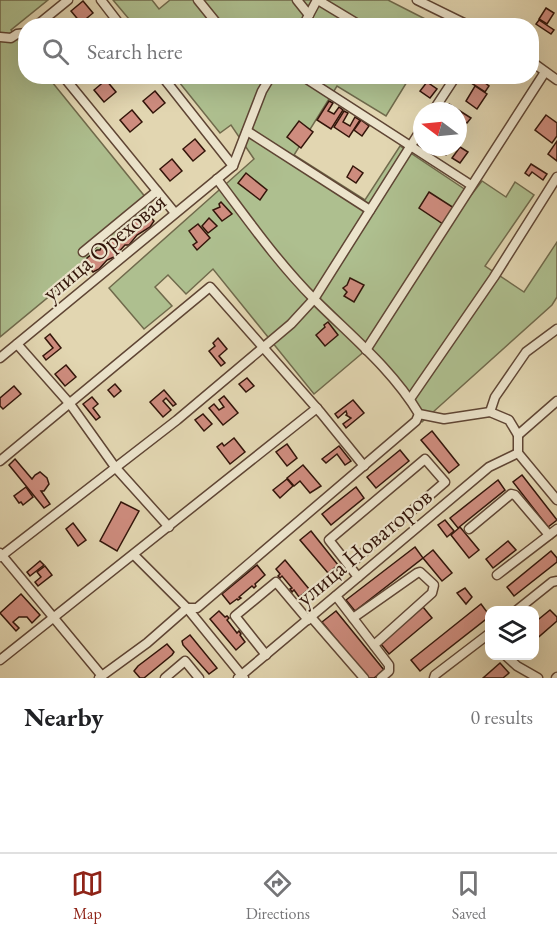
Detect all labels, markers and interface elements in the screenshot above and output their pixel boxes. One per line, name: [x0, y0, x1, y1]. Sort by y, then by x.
search box: [18, 18, 539, 84]
icon: search: [39, 35, 72, 68]
text: Search here: [87, 37, 182, 66]
north arrow: [413, 102, 467, 156]
street label: улица Ореховая: [35, 186, 172, 308]
street label: улица Новаторов: [289, 481, 438, 613]
map controls: [485, 606, 539, 660]
button: layers: [485, 606, 539, 660]
text: Nearby: [24, 700, 104, 734]
text: 0 results: [470, 704, 533, 730]
tab: Map: [71, 867, 104, 924]
tab: Directions: [246, 867, 310, 924]
tab: Saved: [452, 867, 486, 924]

